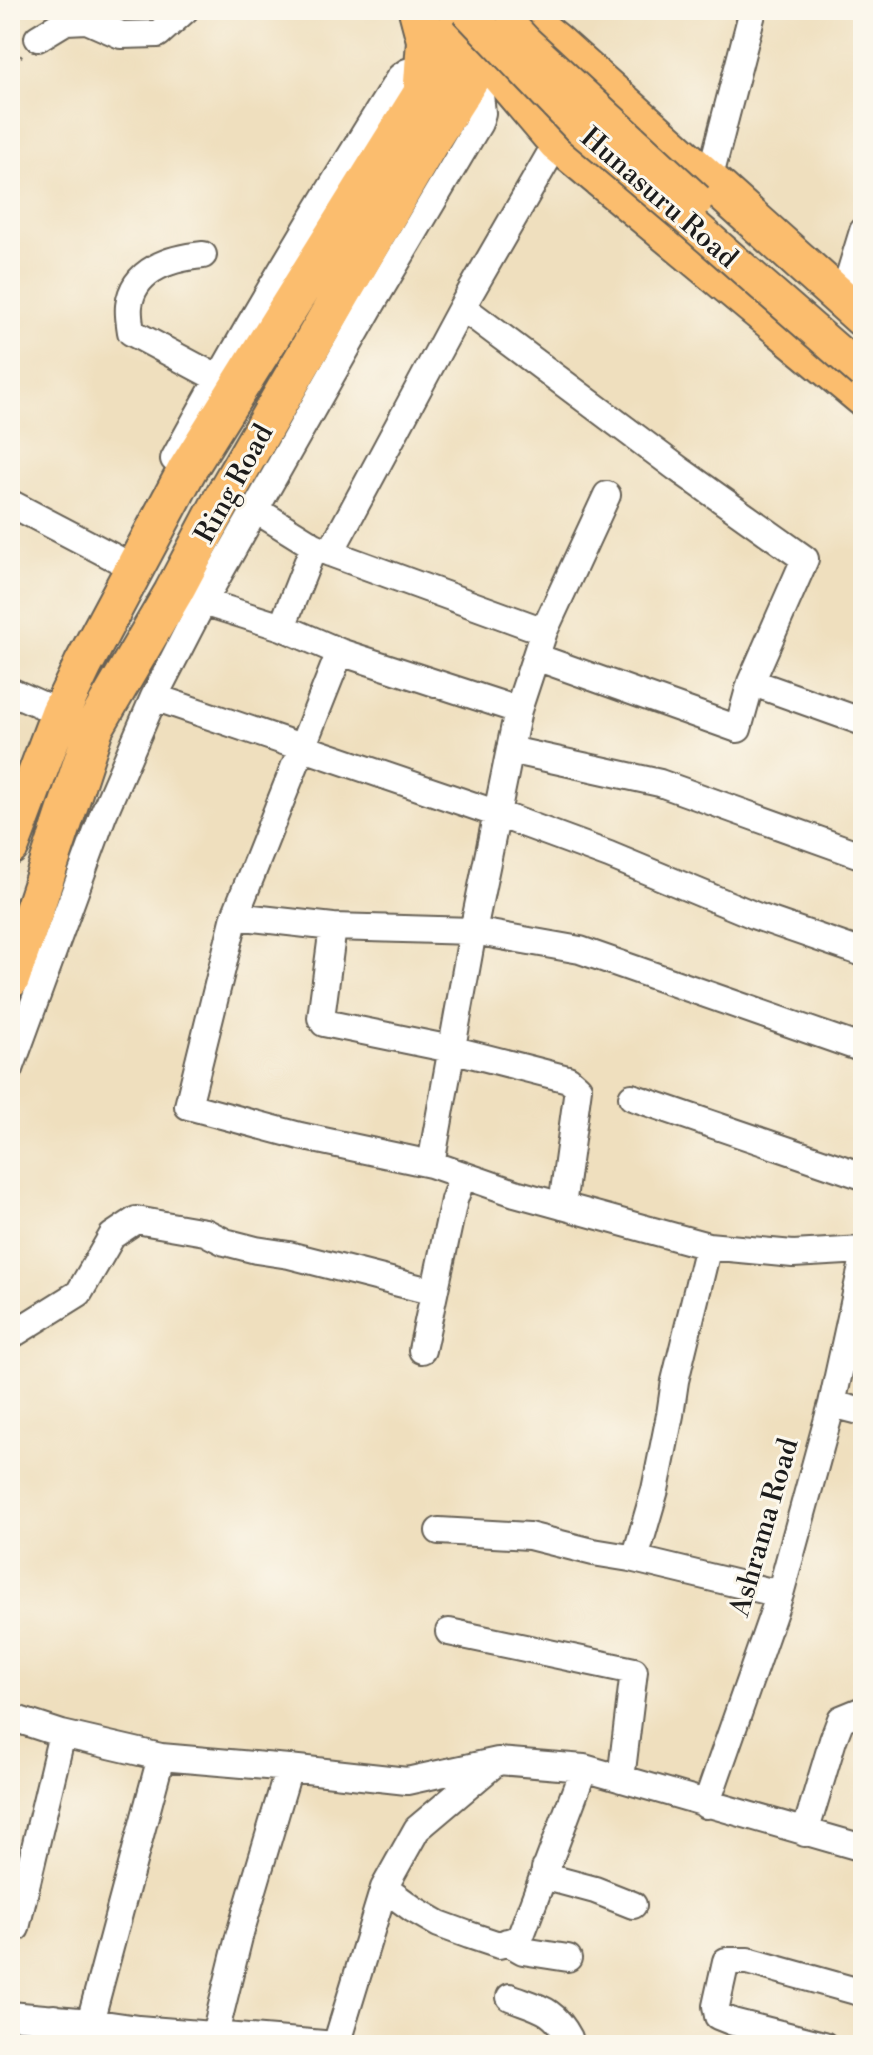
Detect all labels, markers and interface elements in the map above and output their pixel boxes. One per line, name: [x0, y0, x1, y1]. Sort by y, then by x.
street label: Hunasuru Road: [573, 120, 745, 276]
street label: Ring Road: [187, 418, 281, 549]
street label: Ashrama Road: [722, 1434, 807, 1621]

